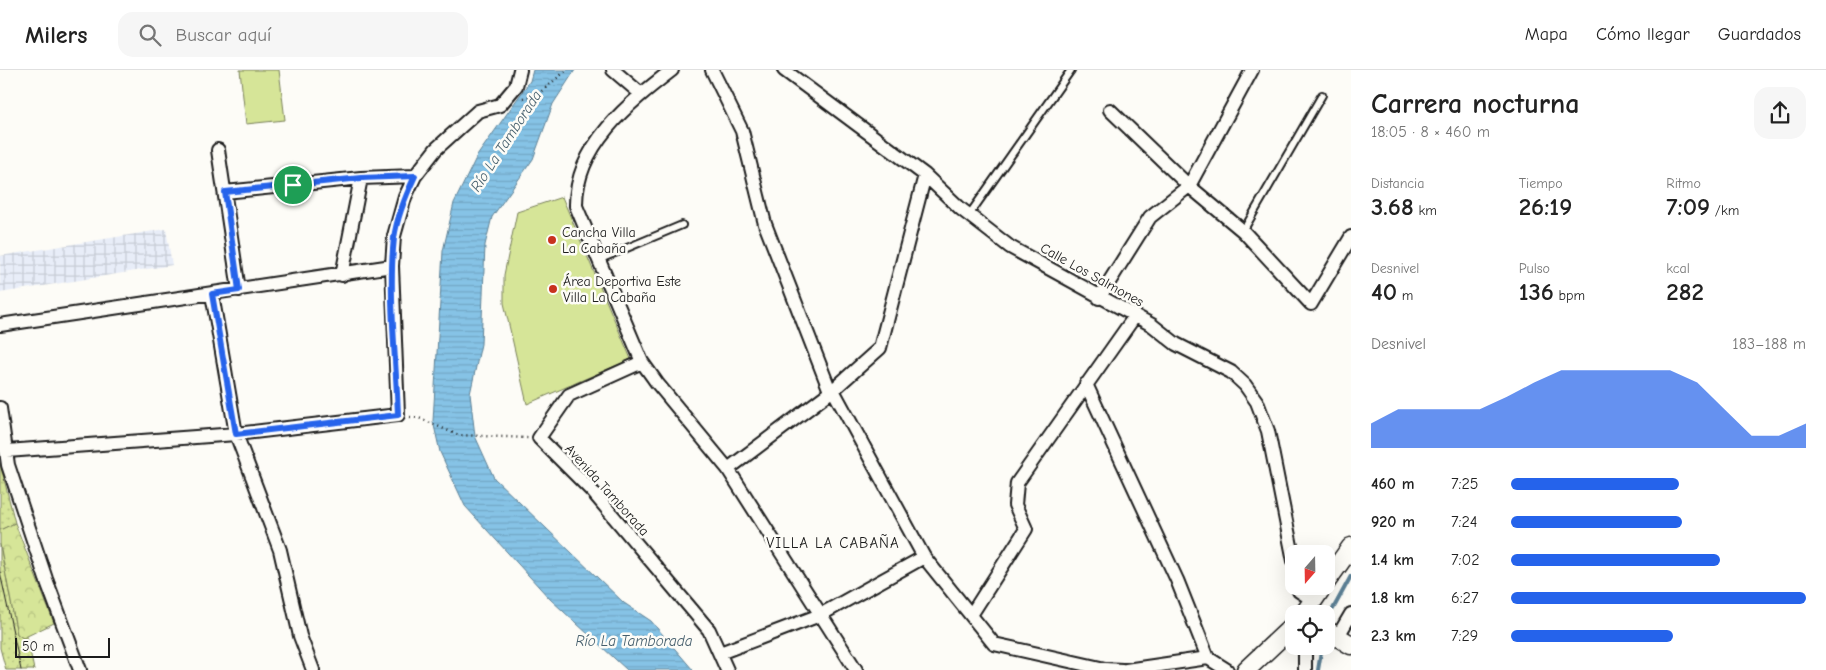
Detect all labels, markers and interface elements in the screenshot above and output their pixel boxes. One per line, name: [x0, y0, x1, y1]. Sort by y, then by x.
search box: [118, 12, 468, 57]
text: Milers: [25, 21, 88, 49]
icon: search: [136, 21, 164, 49]
text: Buscar aquí: [176, 24, 271, 46]
text: Mapa: [1525, 24, 1568, 45]
text: Cómo llegar: [1596, 24, 1690, 45]
text: Guardados: [1718, 24, 1801, 45]
water label: Río La Tamborada: [467, 87, 546, 195]
button: share: [1754, 87, 1806, 139]
text: Carrera nocturna: [1371, 88, 1579, 120]
text: 18:05 · 8 × 460 m: [1371, 123, 1490, 141]
pin: [272, 164, 314, 206]
icon: arrive: [279, 171, 307, 199]
text: Distancia: [1371, 175, 1425, 192]
text: Tiempo: [1519, 175, 1563, 192]
text: Ritmo: [1666, 175, 1701, 192]
text: 3.68: [1371, 192, 1414, 221]
text: 26:19: [1519, 192, 1572, 221]
text: 7:09: [1666, 192, 1710, 221]
text: km: [1414, 202, 1437, 219]
text: /km: [1710, 202, 1739, 219]
place label: Cancha Villa La Cabaña: [562, 224, 636, 257]
marker: Cancha Villa La Cabaña: [546, 234, 558, 246]
street label: Calle Los Salmones: [1037, 239, 1147, 311]
text: Desnivel: [1371, 260, 1419, 277]
text: Pulso: [1519, 260, 1550, 277]
text: kcal: [1666, 260, 1690, 277]
place label: Área Deportiva Este Villa La Cabaña: [563, 273, 681, 306]
text: 40: [1371, 277, 1397, 306]
text: 136: [1519, 277, 1554, 306]
text: 282: [1666, 277, 1704, 306]
marker: Área Deportiva Este Villa La Cabaña: [547, 283, 559, 295]
text: m: [1397, 287, 1413, 304]
text: bpm: [1554, 287, 1585, 304]
text: Desnivel: [1371, 335, 1426, 353]
text: 183–188 m: [1732, 335, 1806, 353]
street label: Avenida Tamborada: [561, 441, 653, 539]
text: 460 m: [1371, 475, 1414, 493]
text: 7:25: [1451, 475, 1479, 493]
text: 920 m: [1371, 513, 1415, 531]
text: 7:24: [1451, 513, 1478, 531]
district label: VILLA LA CABAÑA: [766, 534, 900, 552]
north arrow: [1285, 545, 1335, 595]
map controls: [1285, 545, 1335, 655]
text: 1.4 km: [1371, 551, 1414, 569]
text: 7:02: [1451, 551, 1480, 569]
text: 1.8 km: [1371, 589, 1415, 607]
text: 6:27: [1451, 589, 1478, 607]
button: locate: [1285, 605, 1335, 655]
text: 2.3 km: [1371, 627, 1416, 645]
text: 7:29: [1451, 627, 1478, 645]
water label: Río La Tamborada: [576, 632, 693, 650]
scale bar: [15, 635, 110, 658]
text: 50 m: [22, 638, 54, 655]

